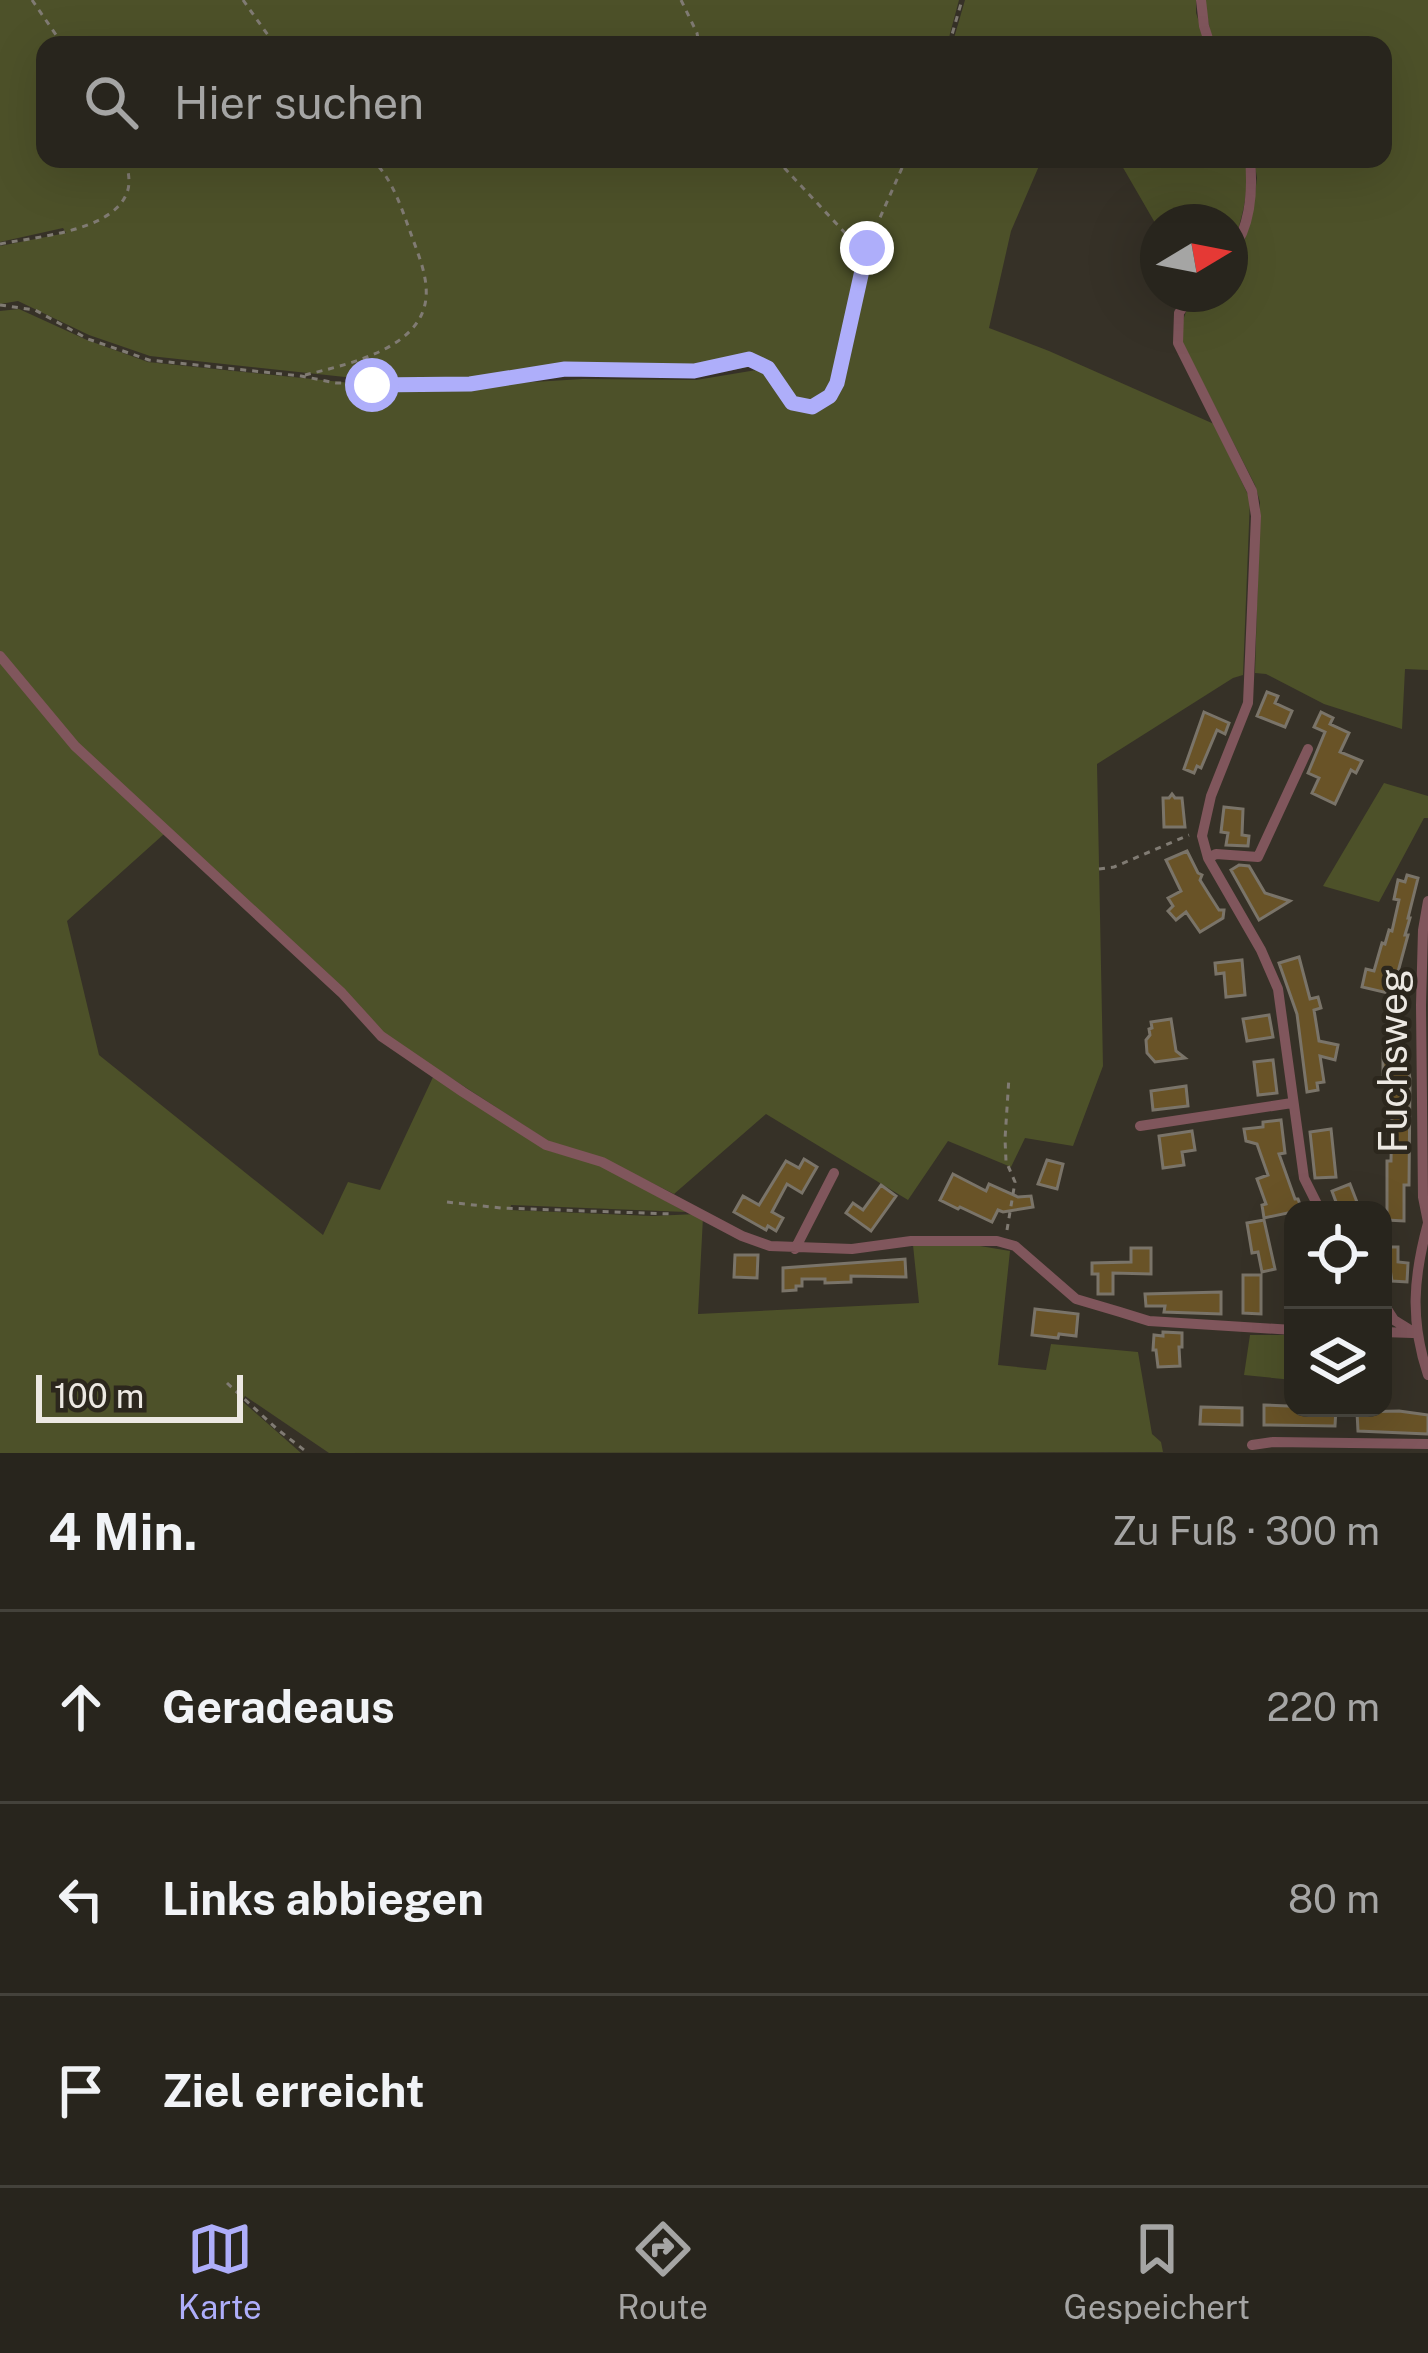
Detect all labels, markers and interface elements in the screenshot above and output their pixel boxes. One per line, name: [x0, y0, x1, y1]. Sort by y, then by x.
search box: [36, 36, 1392, 168]
icon: search: [78, 69, 144, 135]
text: Hier suchen: [174, 76, 424, 129]
north arrow: [1140, 204, 1248, 312]
route end: [840, 221, 894, 275]
route start: [345, 358, 399, 412]
street label: Fuchsweg: [1370, 969, 1416, 1153]
map controls: [1284, 1201, 1392, 1417]
button: locate: [1284, 1201, 1392, 1309]
button: layers: [1284, 1309, 1392, 1417]
scale bar: [36, 1369, 243, 1422]
text: 100 m: [54, 1377, 144, 1415]
text: 4 Min.: [48, 1502, 198, 1561]
text: Zu Fuß · 300 m: [1112, 1508, 1380, 1554]
icon: ahead: [48, 1674, 114, 1740]
text: Geradeaus: [162, 1680, 395, 1733]
text: 220 m: [1266, 1684, 1380, 1730]
icon: left: [48, 1866, 114, 1932]
text: Links abbiegen: [162, 1872, 484, 1925]
text: 80 m: [1288, 1876, 1380, 1922]
icon: arrive: [48, 2058, 114, 2124]
text: Ziel erreicht: [162, 2064, 424, 2117]
tab: Karte: [178, 2216, 262, 2326]
tab: Route: [617, 2216, 708, 2326]
tab: Gespeichert: [1064, 2216, 1250, 2326]

